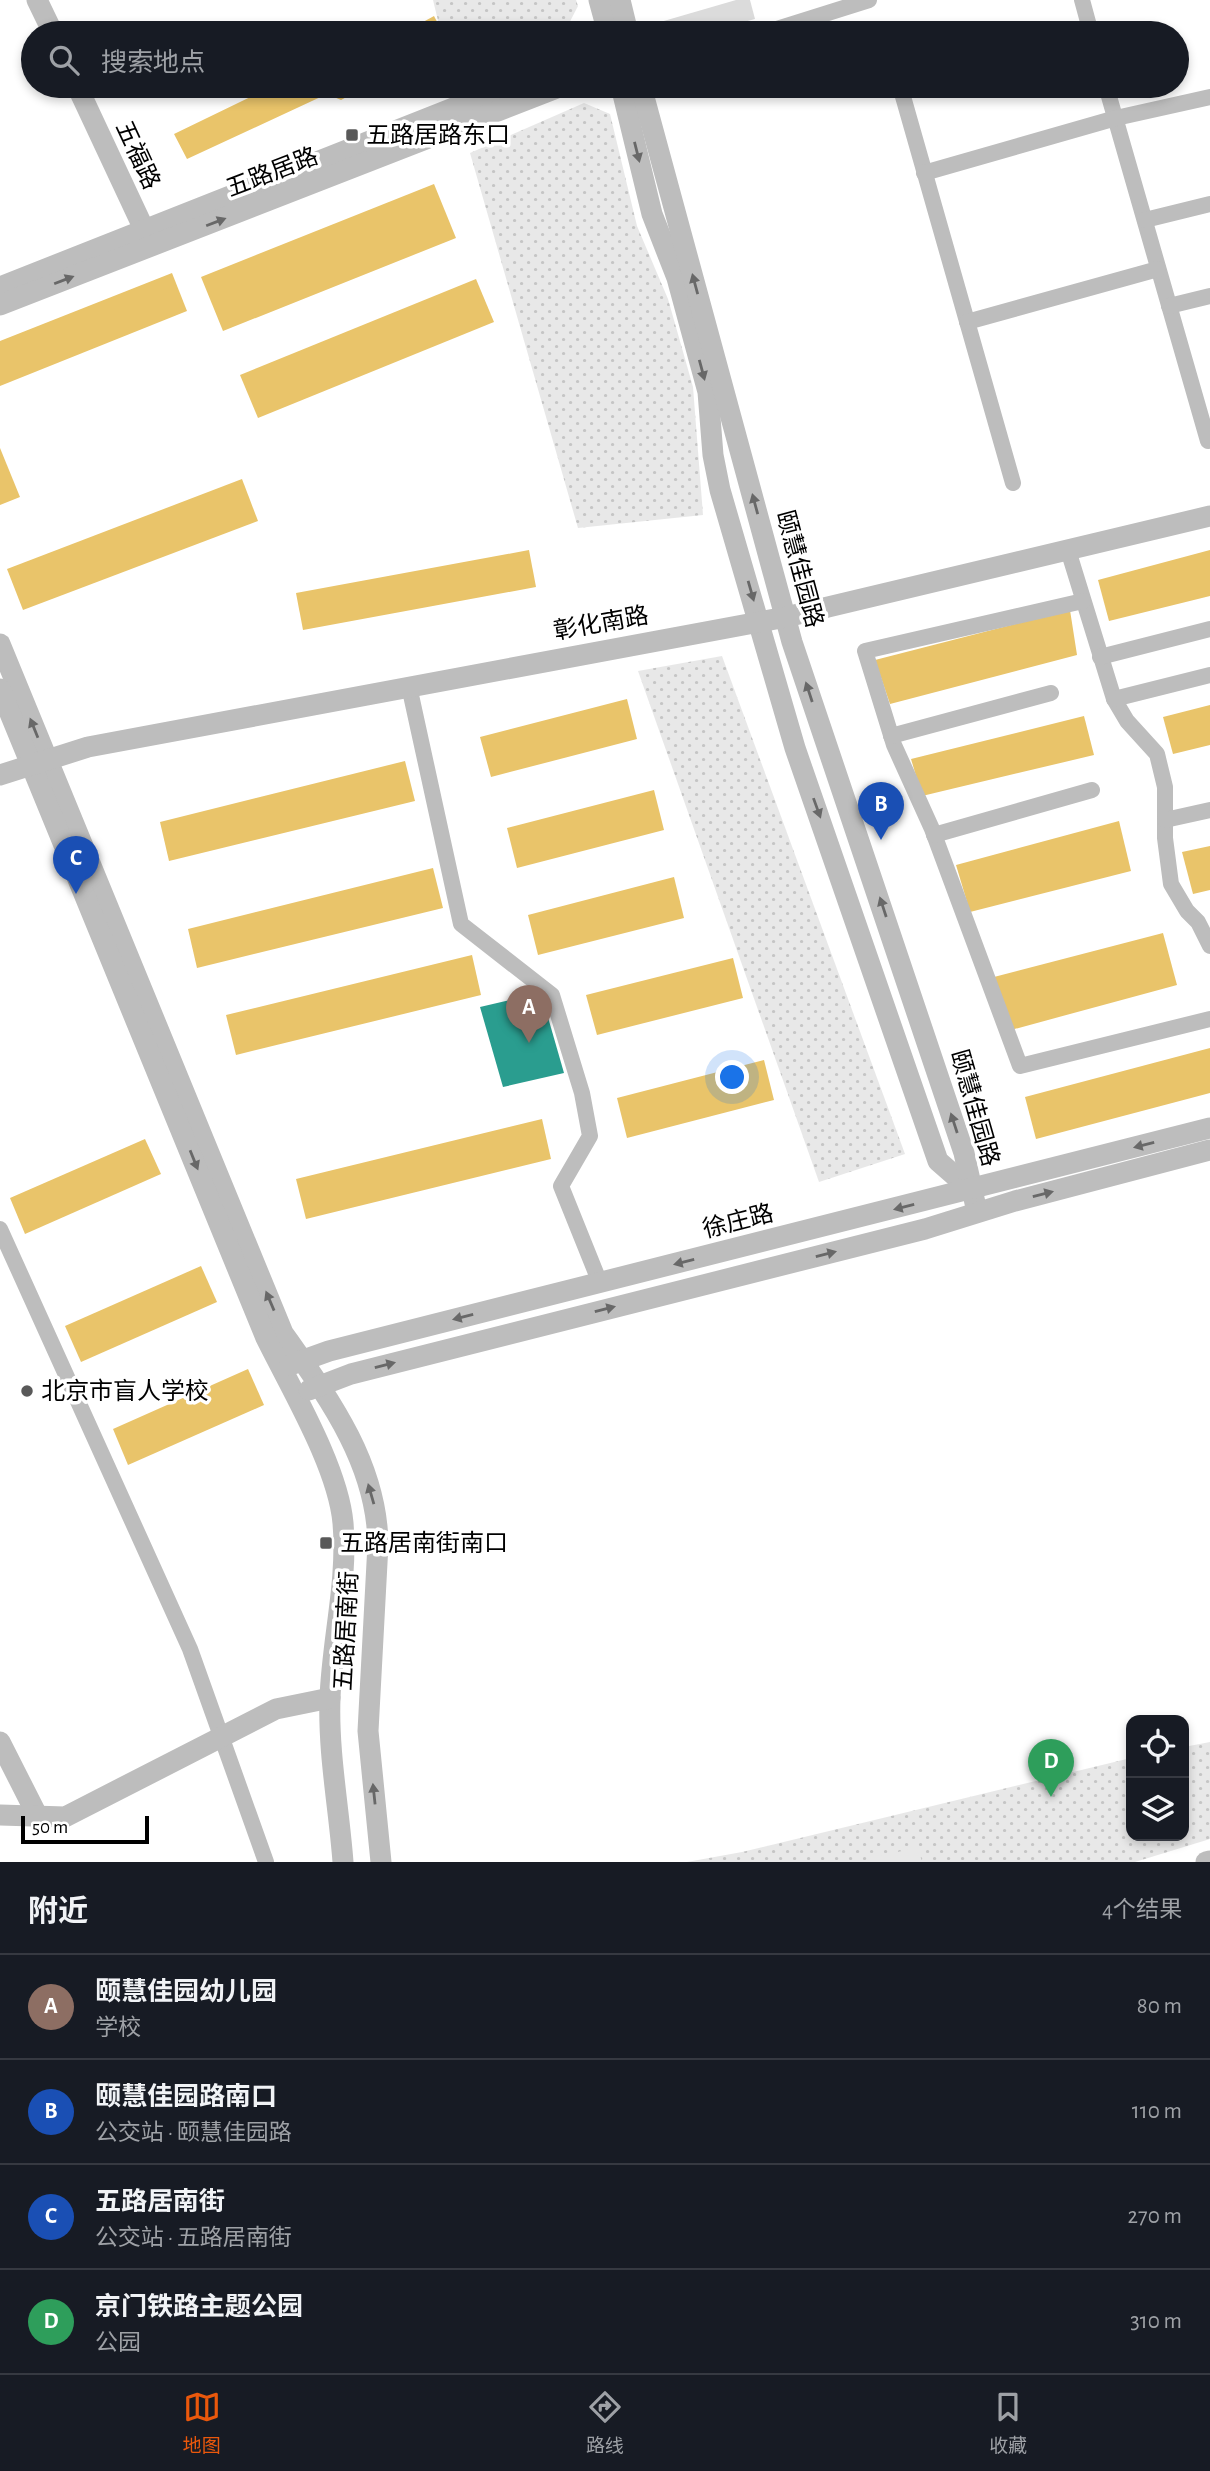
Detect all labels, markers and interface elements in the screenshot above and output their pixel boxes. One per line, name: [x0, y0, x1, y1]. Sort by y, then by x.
search box: [21, 21, 1189, 98]
icon: search: [45, 41, 83, 79]
text: 搜索地点: [101, 50, 205, 76]
street label: 五福路: [111, 117, 165, 193]
place label: 五路居路东口: [366, 122, 510, 148]
marker: 五路居路东口: [344, 127, 360, 143]
one-way arrow: [632, 141, 643, 163]
street label: 五路居路: [223, 143, 321, 201]
one-way arrow: [205, 216, 226, 227]
one-way arrow: [689, 273, 700, 295]
one-way arrow: [53, 274, 74, 285]
one-way arrow: [697, 359, 708, 381]
one-way arrow: [749, 493, 760, 515]
street label: 颐慧佳园路: [772, 508, 828, 630]
one-way arrow: [746, 581, 756, 602]
street label: 彰化南路: [551, 602, 651, 644]
one-way arrow: [803, 681, 814, 702]
one-way arrow: [29, 717, 40, 738]
pin: B: [858, 782, 904, 840]
one-way arrow: [812, 798, 823, 819]
pin: C: [53, 836, 99, 894]
one-way arrow: [877, 896, 888, 917]
pin: A: [506, 985, 552, 1043]
street label: 颐慧佳园路: [946, 1047, 1004, 1169]
your location: [715, 1060, 749, 1094]
one-way arrow: [949, 1112, 959, 1133]
one-way arrow: [1133, 1140, 1154, 1150]
one-way arrow: [188, 1149, 199, 1170]
one-way arrow: [1032, 1188, 1054, 1199]
street label: 徐庄路: [700, 1200, 776, 1242]
one-way arrow: [893, 1202, 915, 1213]
one-way arrow: [815, 1248, 837, 1259]
one-way arrow: [672, 1257, 694, 1268]
one-way arrow: [264, 1291, 276, 1311]
one-way arrow: [594, 1303, 616, 1314]
one-way arrow: [452, 1312, 474, 1323]
one-way arrow: [374, 1359, 396, 1370]
place label: 北京市盲人学校: [41, 1378, 209, 1404]
marker: 北京市盲人学校: [19, 1383, 35, 1399]
one-way arrow: [366, 1484, 376, 1505]
place label: 五路居南街南口: [340, 1530, 508, 1556]
marker: 五路居南街南口: [318, 1535, 334, 1551]
street label: 五路居南街: [330, 1570, 362, 1692]
map controls: [1126, 1715, 1189, 1841]
button: locate: [1126, 1715, 1189, 1778]
pin: D: [1028, 1739, 1074, 1797]
button: layers: [1126, 1778, 1189, 1841]
one-way arrow: [368, 1783, 379, 1805]
scale bar: [21, 1813, 149, 1845]
text: 50 m: [32, 1818, 68, 1837]
text: 附近: [28, 1897, 88, 1927]
text: 4个结果: [1102, 1899, 1182, 1922]
text: 颐慧佳园幼儿园: [95, 1979, 277, 2005]
text: A: [44, 1995, 58, 2018]
text: 80 m: [1137, 1995, 1182, 2018]
text: 学校: [95, 2017, 141, 2040]
text: 颐慧佳园路南口: [95, 2084, 277, 2110]
text: B: [44, 2100, 58, 2123]
text: 110 m: [1132, 2100, 1182, 2123]
text: 公交站 · 颐慧佳园路: [95, 2122, 292, 2145]
text: 五路居南街: [95, 2189, 225, 2215]
text: C: [45, 2205, 57, 2228]
text: 270 m: [1128, 2205, 1182, 2228]
text: 公交站 · 五路居南街: [95, 2227, 292, 2250]
text: 京门铁路主题公园: [95, 2294, 303, 2320]
text: D: [43, 2310, 59, 2333]
text: 310 m: [1130, 2310, 1182, 2333]
text: 公园: [95, 2332, 141, 2355]
tab: 地图: [183, 2388, 221, 2458]
tab: 路线: [586, 2388, 624, 2458]
tab: 收藏: [989, 2388, 1027, 2458]

